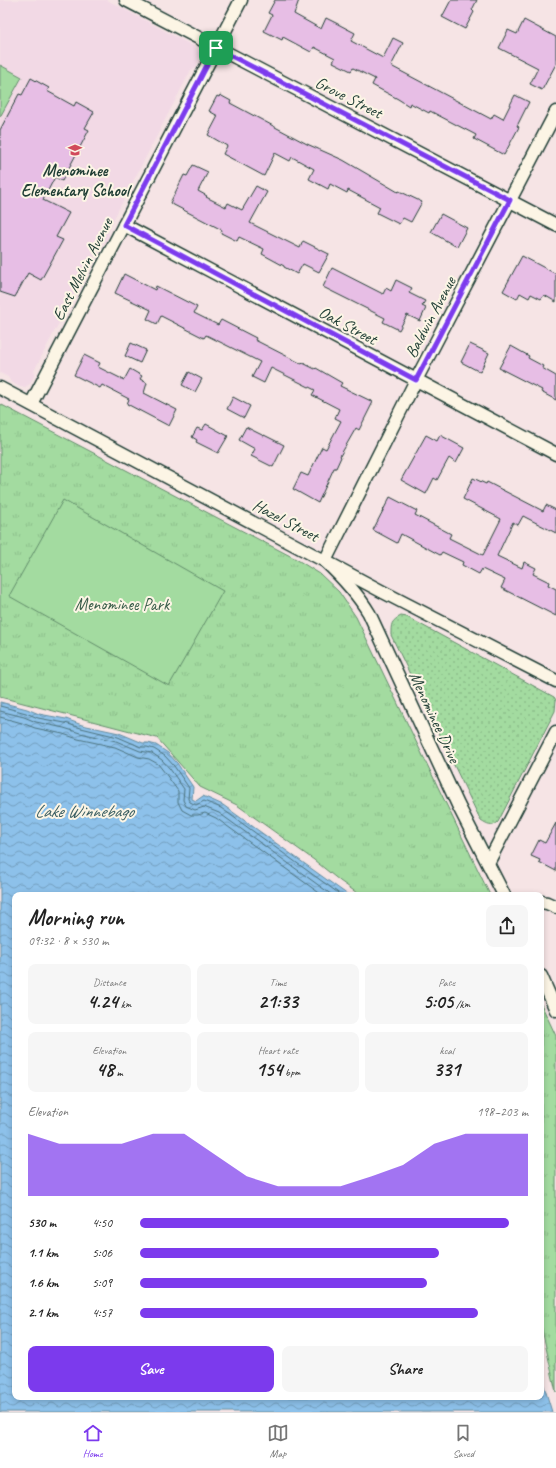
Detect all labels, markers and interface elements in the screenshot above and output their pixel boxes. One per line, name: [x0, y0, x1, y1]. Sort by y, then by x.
pin: [199, 31, 233, 65]
icon: arrive: [205, 37, 227, 59]
street label: Grove Street: [312, 72, 388, 124]
school or university icon: Menominee Elementary School: [67, 142, 83, 158]
place label: Menominee Elementary School: [21, 160, 132, 201]
street label: East Melvin Avenue: [48, 213, 118, 324]
street label: Baldwin Avenue: [400, 272, 461, 361]
street label: Oak Street: [315, 301, 383, 351]
street label: Hazel Street: [249, 494, 324, 548]
park label: Menominee Park: [75, 594, 171, 615]
street label: Menominee Drive: [404, 668, 465, 768]
water label: Lake Winnebago: [35, 800, 136, 822]
text: Morning run: [28, 904, 124, 932]
button: share: [486, 905, 528, 947]
text: 09:32 · 8 × 530 m: [28, 933, 109, 949]
text: Distance: [93, 975, 126, 989]
text: Time: [270, 975, 286, 989]
text: Pace: [438, 975, 455, 989]
text: 4.24: [87, 989, 118, 1014]
text: 21:33: [258, 989, 298, 1014]
text: 5:05: [423, 989, 453, 1014]
text: km: [118, 997, 132, 1011]
text: /km: [453, 997, 470, 1011]
text: Elevation: [92, 1043, 126, 1057]
text: Heart rate: [258, 1043, 298, 1057]
text: kcal: [439, 1043, 454, 1057]
text: 48: [96, 1057, 114, 1082]
text: 154: [256, 1057, 282, 1082]
text: 331: [433, 1057, 460, 1082]
text: m: [114, 1065, 123, 1079]
text: bpm: [282, 1065, 300, 1079]
text: Elevation: [28, 1104, 68, 1120]
text: 198–203 m: [477, 1104, 528, 1120]
text: 530 m: [28, 1215, 56, 1231]
text: 4:50: [92, 1215, 112, 1231]
text: 1.1 km: [28, 1245, 58, 1261]
text: 5:06: [92, 1245, 112, 1261]
text: 1.6 km: [28, 1275, 59, 1291]
text: 5:09: [92, 1275, 112, 1291]
text: 2.1 km: [28, 1305, 58, 1321]
text: 4:57: [92, 1305, 112, 1321]
button: Save: [28, 1346, 274, 1392]
button: Share: [282, 1346, 528, 1392]
tab: Home: [82, 1422, 104, 1460]
tab: Map: [267, 1422, 289, 1460]
tab: Saved: [452, 1422, 474, 1460]

